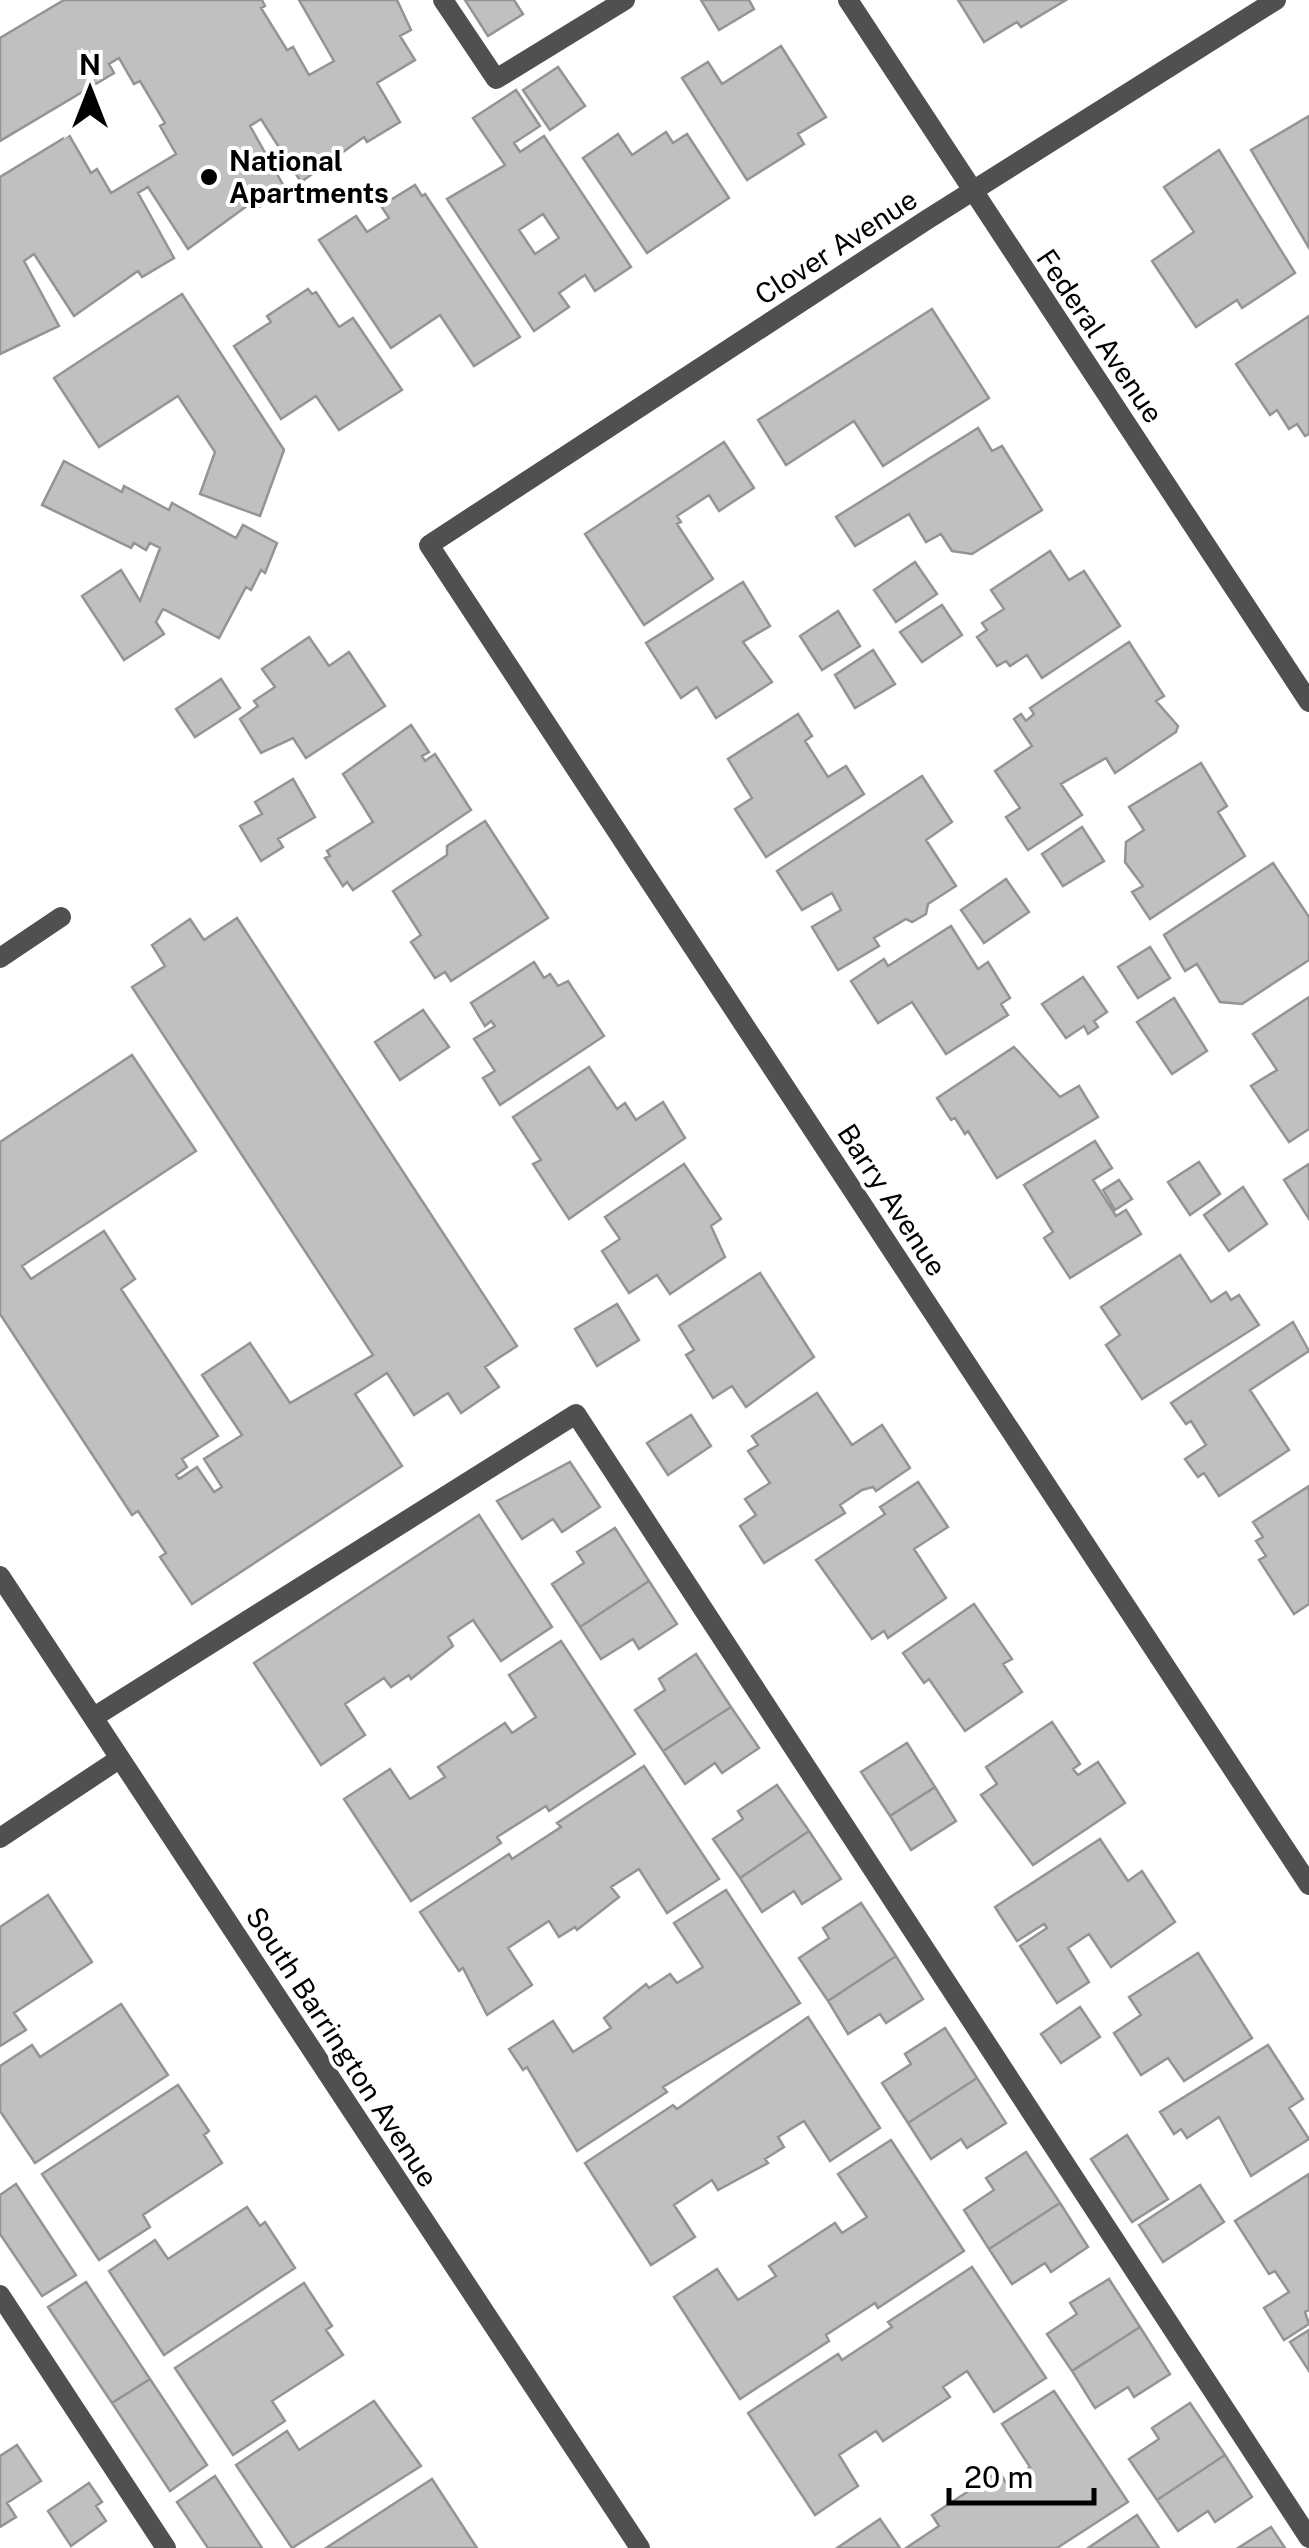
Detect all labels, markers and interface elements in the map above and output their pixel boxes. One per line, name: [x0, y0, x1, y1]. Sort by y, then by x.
north arrow: [40, 40, 140, 140]
text: N: [79, 48, 101, 81]
place label: National Apartments: [229, 144, 389, 209]
marker: National Apartments: [198, 166, 220, 188]
street label: Clover Avenue: [749, 182, 923, 311]
street label: Federal Avenue: [1030, 243, 1171, 429]
street label: Barry Avenue: [831, 1118, 954, 1282]
street label: South Barrington Avenue: [240, 1901, 445, 2193]
scale bar: [949, 2443, 1094, 2505]
text: 20 m: [964, 2459, 1033, 2495]

